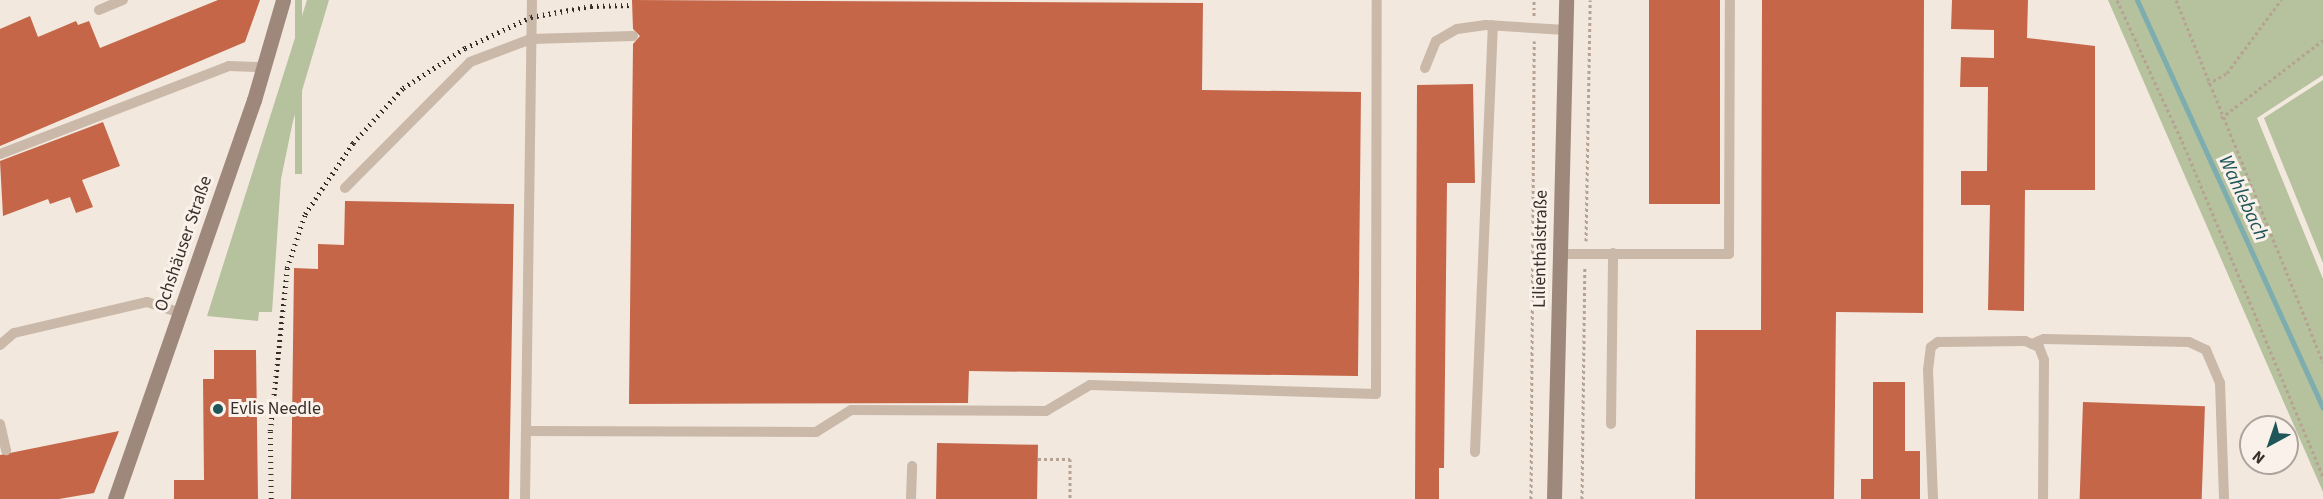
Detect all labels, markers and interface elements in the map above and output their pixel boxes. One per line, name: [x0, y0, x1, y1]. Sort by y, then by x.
water label: Wahlebach: [2213, 152, 2273, 244]
street label: Ochshäuser Straße: [151, 173, 217, 315]
street label: Lilienthalstraße: [1529, 190, 1553, 308]
place label: Evlis Needle: [230, 398, 321, 420]
marker: Evlis Needle: [211, 402, 225, 416]
north arrow: [2239, 415, 2299, 475]
text: N: [2248, 445, 2270, 469]

